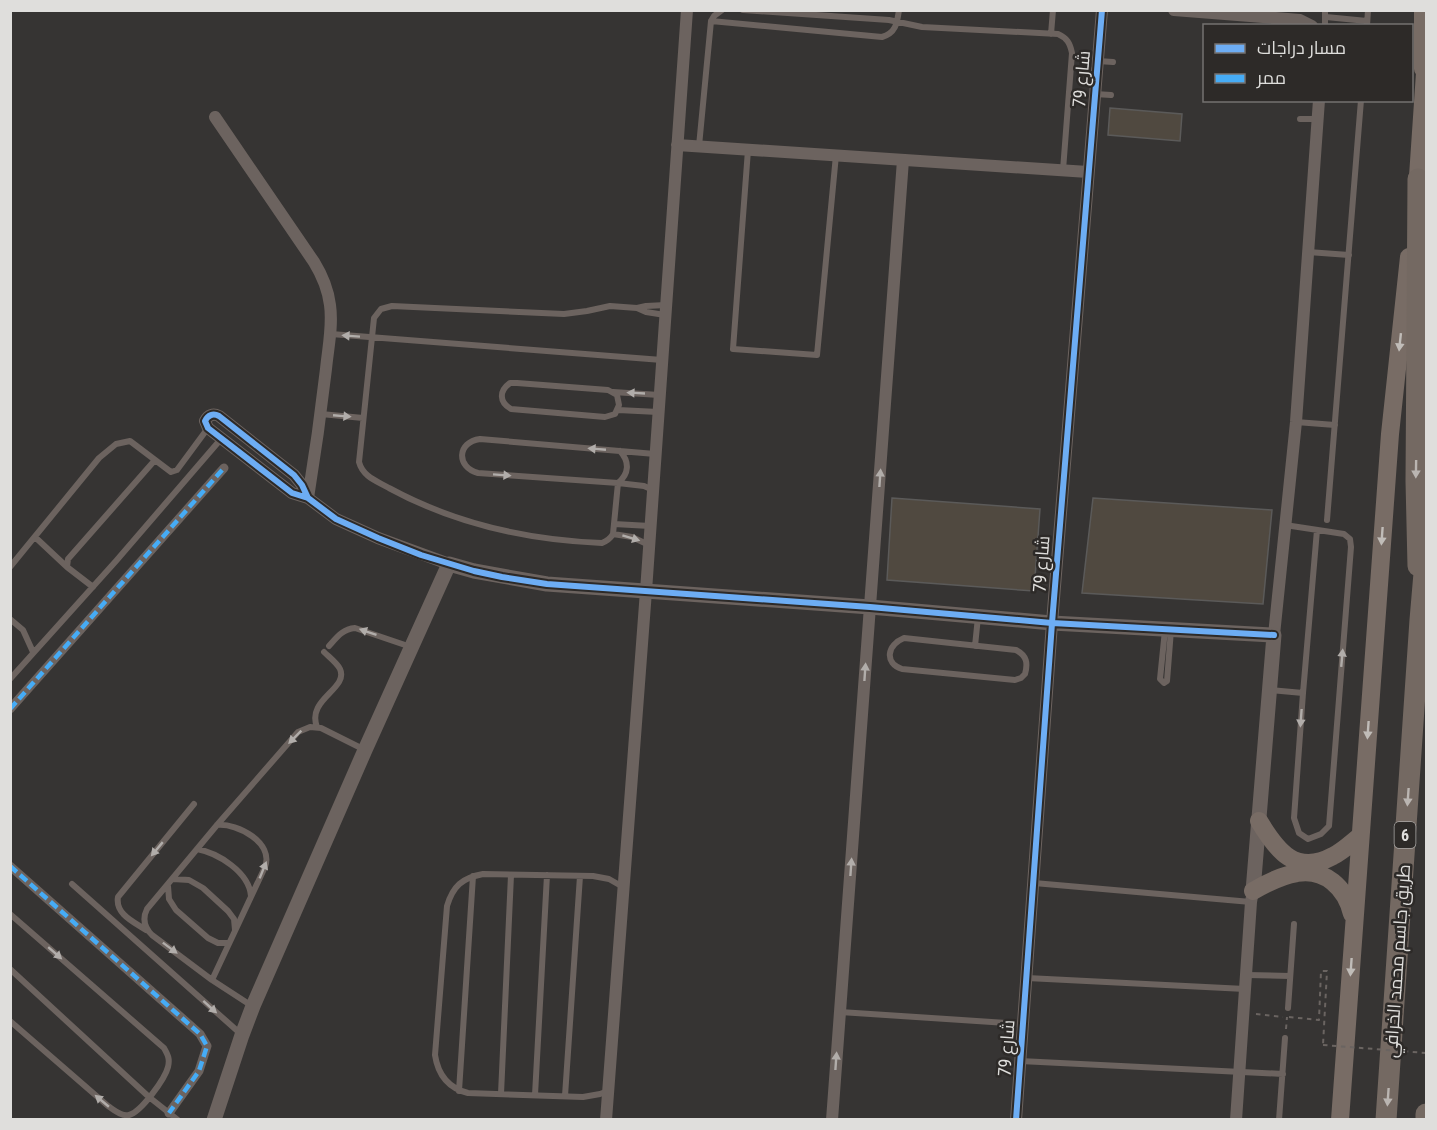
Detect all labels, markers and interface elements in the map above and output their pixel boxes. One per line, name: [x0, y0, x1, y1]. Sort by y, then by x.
legend: [1203, 24, 1413, 102]
text: مسار دراجات: [1257, 37, 1346, 59]
street label: شارع 79: [1068, 50, 1096, 108]
text: ممر: [1256, 67, 1286, 89]
one-way arrow: [341, 331, 360, 341]
one-way arrow: [1395, 332, 1405, 351]
one-way arrow: [627, 389, 646, 398]
one-way arrow: [332, 411, 351, 421]
one-way arrow: [588, 444, 607, 454]
one-way arrow: [1411, 459, 1421, 478]
one-way arrow: [875, 468, 884, 487]
one-way arrow: [493, 470, 512, 480]
one-way arrow: [1378, 526, 1387, 545]
one-way arrow: [622, 534, 640, 543]
street label: شارع 79: [1029, 535, 1055, 593]
one-way arrow: [359, 626, 377, 636]
one-way arrow: [1337, 648, 1347, 667]
one-way arrow: [861, 663, 870, 682]
one-way arrow: [1296, 709, 1306, 728]
one-way arrow: [1363, 721, 1373, 740]
one-way arrow: [288, 730, 302, 744]
one-way arrow: [1403, 788, 1413, 807]
road number: 6: [1394, 822, 1416, 848]
one-way arrow: [151, 841, 164, 856]
one-way arrow: [846, 857, 856, 876]
one-way arrow: [258, 860, 268, 878]
street label: طريق جاسم محمد الخرافي: [1380, 864, 1418, 1059]
one-way arrow: [163, 942, 178, 954]
one-way arrow: [47, 946, 62, 959]
one-way arrow: [1346, 957, 1356, 976]
one-way arrow: [202, 1000, 217, 1013]
street label: شارع 79: [994, 1019, 1020, 1077]
one-way arrow: [831, 1052, 841, 1071]
one-way arrow: [1383, 1087, 1393, 1106]
one-way arrow: [94, 1094, 110, 1107]

